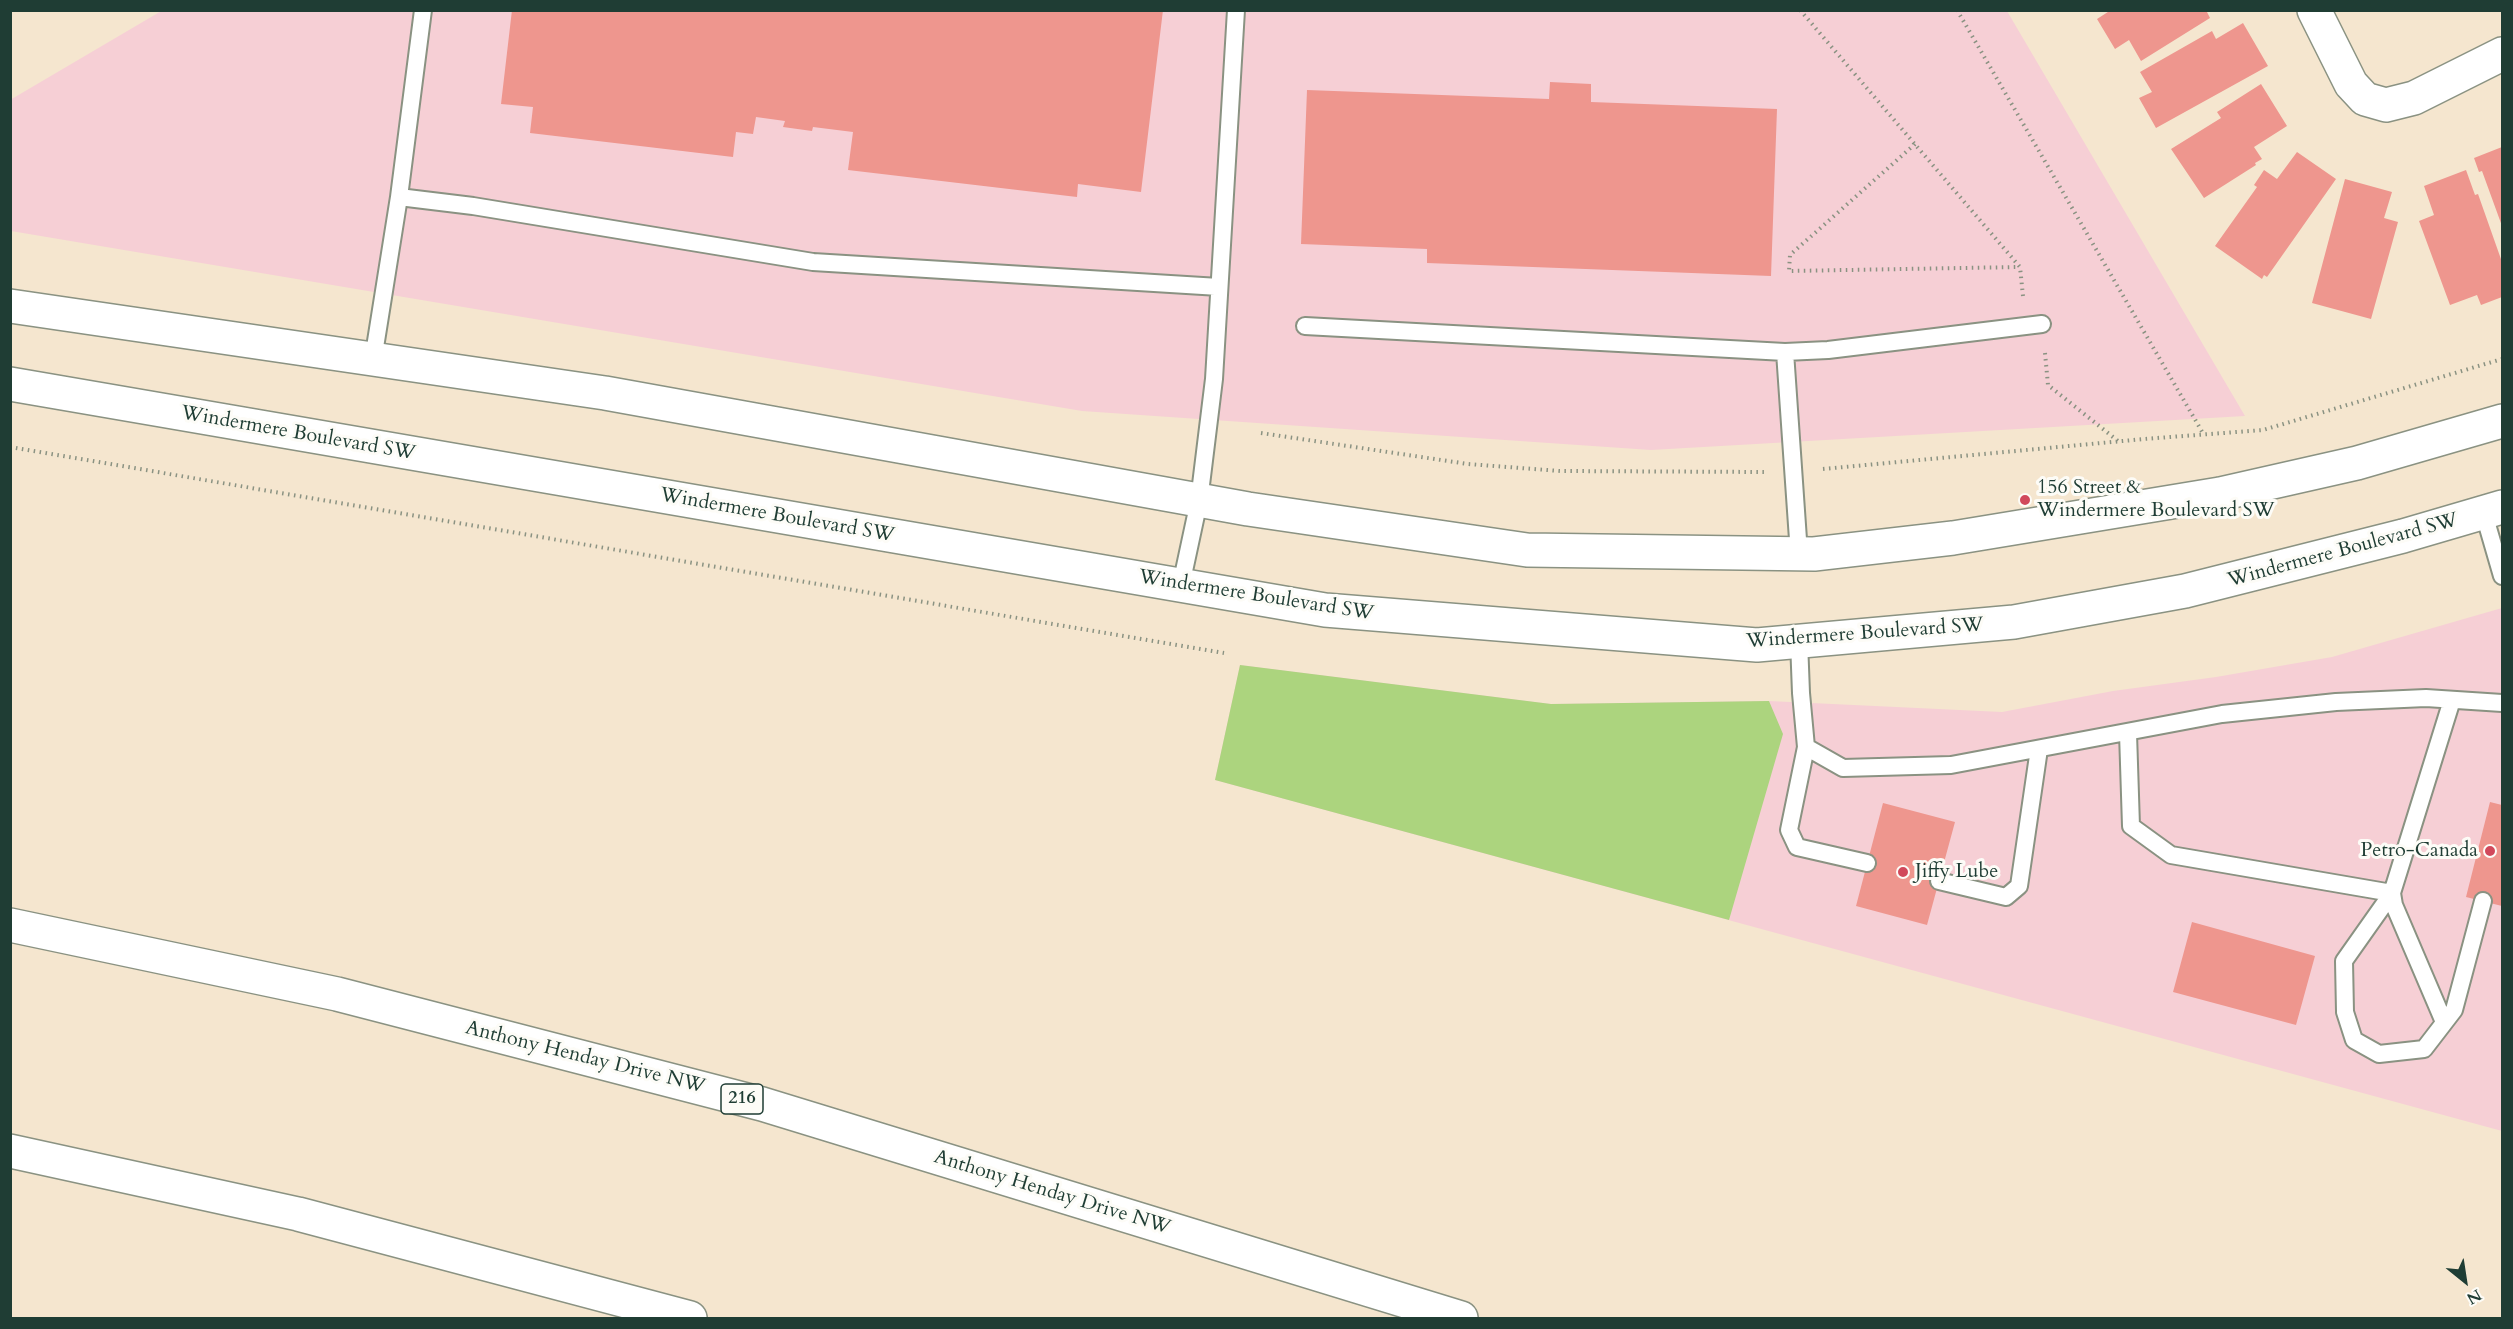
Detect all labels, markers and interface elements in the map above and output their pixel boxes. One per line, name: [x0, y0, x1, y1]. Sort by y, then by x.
street label: Windermere Boulevard SW: [179, 402, 417, 466]
place label: 156 Street & Windermere Boulevard SW: [2037, 476, 2275, 523]
street label: Windermere Boulevard SW: [658, 484, 896, 548]
marker: 156 Street & Windermere Boulevard SW: [2018, 493, 2032, 507]
street label: Windermere Boulevard SW: [2225, 509, 2461, 593]
street label: Windermere Boulevard SW: [1137, 566, 1375, 626]
street label: Windermere Boulevard SW: [1746, 614, 1984, 654]
place label: Petro-Canada: [2361, 839, 2478, 863]
marker: Petro-Canada: [2483, 844, 2497, 858]
place label: Jiffy Lube: [1915, 860, 1998, 884]
marker: Jiffy Lube: [1896, 865, 1910, 879]
street label: Anthony Henday Drive NW: [463, 1017, 707, 1099]
road number: 216: [721, 1084, 763, 1114]
street label: Anthony Henday Drive NW: [931, 1146, 1173, 1240]
north arrow: [2435, 1251, 2495, 1311]
text: N: [2462, 1284, 2486, 1310]

